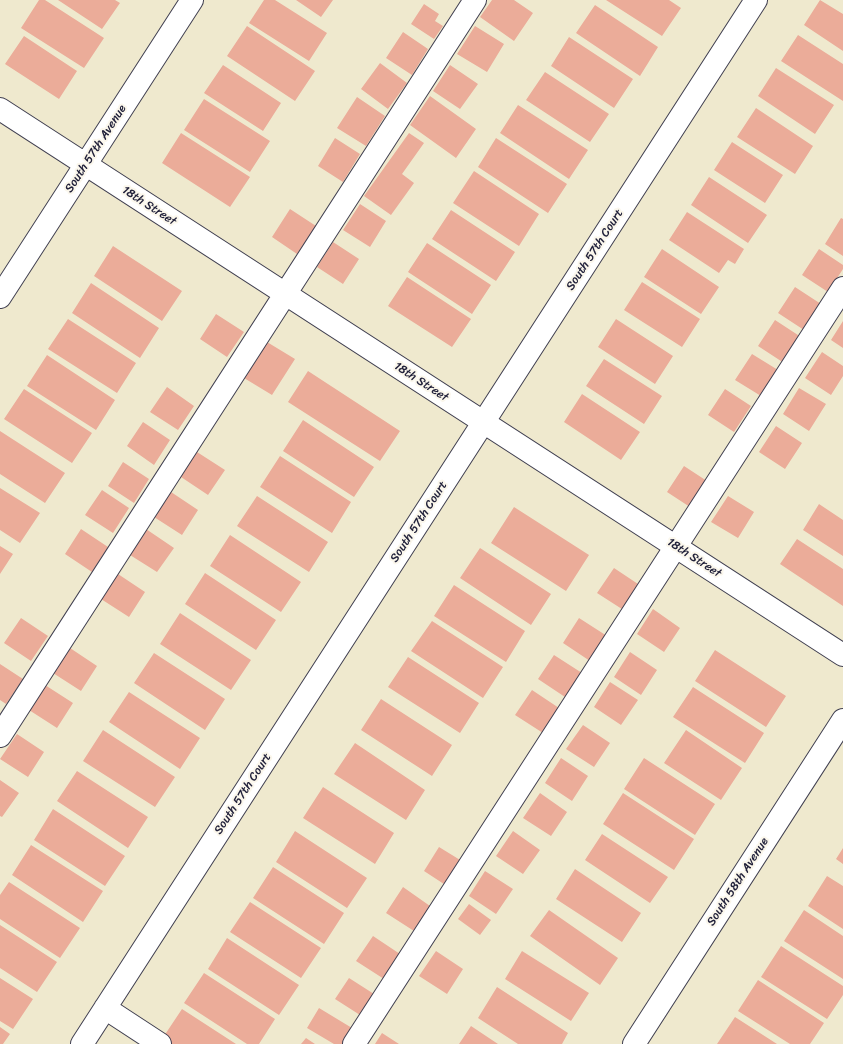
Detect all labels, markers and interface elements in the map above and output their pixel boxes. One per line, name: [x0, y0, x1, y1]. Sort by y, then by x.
street label: South 57th Avenue: [62, 102, 130, 196]
street label: 18th Street: [119, 183, 179, 229]
street label: South 57th Court: [563, 207, 627, 293]
street label: 18th Street: [391, 359, 451, 405]
street label: South 57th Court: [387, 479, 451, 565]
street label: 18th Street: [664, 535, 724, 581]
street label: South 57th Court: [211, 751, 275, 837]
street label: South 58th Avenue: [704, 835, 772, 929]

